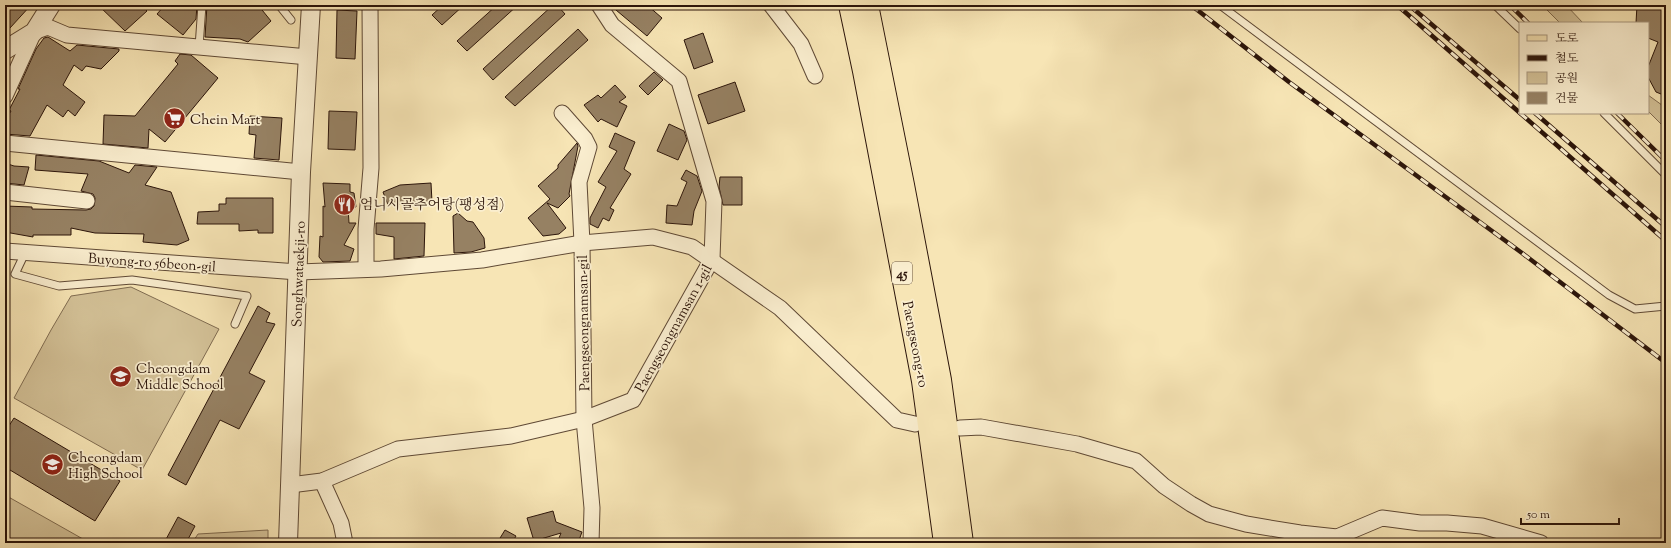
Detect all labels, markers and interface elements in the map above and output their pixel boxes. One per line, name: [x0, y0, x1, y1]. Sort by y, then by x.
legend: [1519, 22, 1649, 114]
text: 도로: [1555, 30, 1579, 48]
text: 철도: [1555, 50, 1579, 68]
text: 공원: [1555, 70, 1578, 88]
text: 건물: [1555, 90, 1579, 108]
supermarket icon: Chein Mart: [161, 106, 187, 132]
place label: Chein Mart: [190, 111, 261, 131]
restaurant icon: 엄니시골추어탕(팽성점): [332, 191, 358, 217]
place label: 엄니시골추어탕(팽성점): [360, 196, 504, 216]
street label: Songhwataekji-ro: [288, 220, 312, 327]
street label: Buyong-ro 56beon-gil: [87, 250, 217, 278]
street label: Paengseongnamsan-gil: [574, 255, 596, 391]
street label: Paengseongnamsan 1-gil: [631, 261, 718, 397]
road number: 45: [892, 262, 912, 284]
street label: Paengseong-ro: [896, 299, 932, 390]
place label: Cheongdam Middle School: [136, 360, 224, 396]
school or university icon: Cheongdam Middle School: [108, 363, 134, 389]
place label: Cheongdam High School: [68, 449, 143, 485]
school or university icon: Cheongdam High School: [40, 452, 66, 478]
scale bar: [1521, 500, 1619, 526]
text: 50 m: [1526, 506, 1550, 524]

